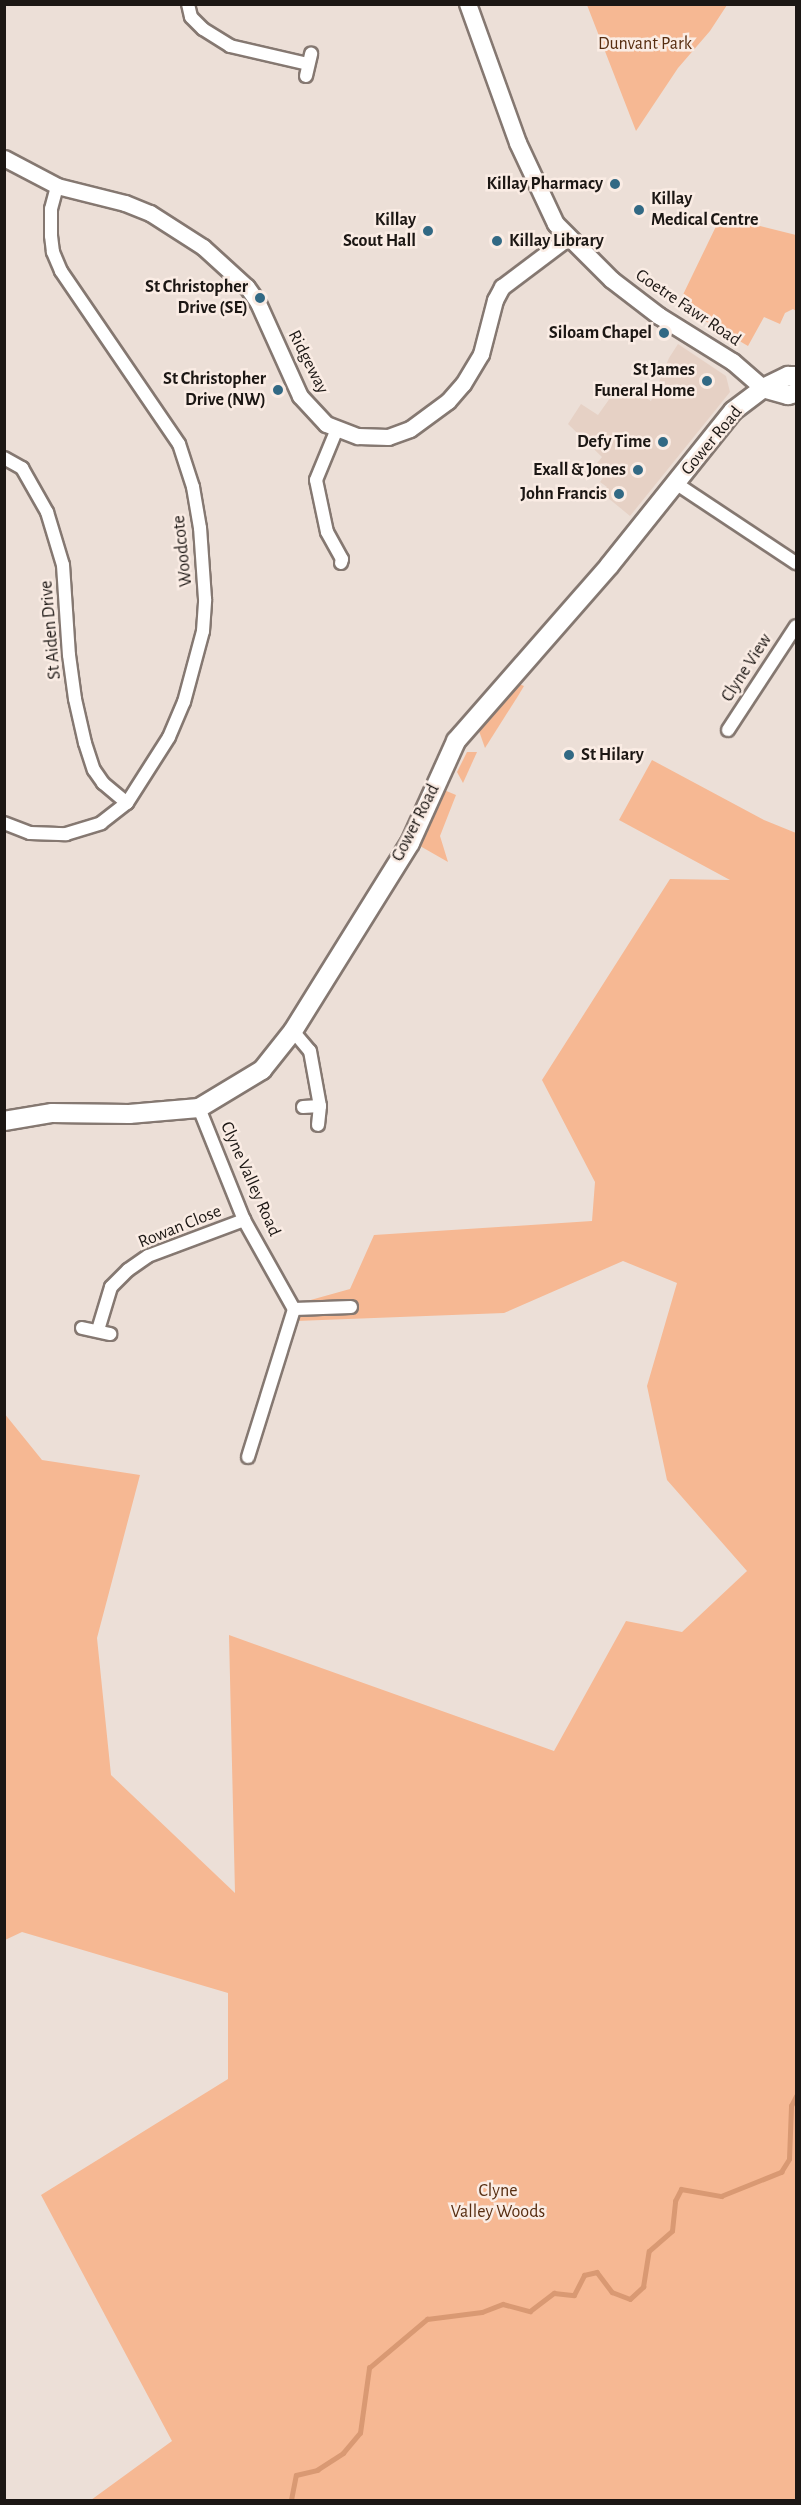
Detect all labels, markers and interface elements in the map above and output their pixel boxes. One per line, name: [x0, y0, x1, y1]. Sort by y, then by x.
park label: Dunvant Park: [598, 33, 692, 55]
place label: Killay Pharmacy: [487, 173, 603, 195]
marker: Killay Pharmacy: [608, 177, 622, 191]
place label: Killay Medical Centre: [651, 189, 758, 232]
marker: Killay Medical Centre: [632, 203, 646, 217]
place label: Killay Scout Hall: [343, 210, 416, 252]
marker: Killay Scout Hall: [421, 224, 435, 238]
place label: Killay Library: [509, 230, 604, 252]
marker: Killay Library: [490, 234, 504, 248]
street label: Goetre Fawr Road: [631, 265, 745, 351]
place label: St Christopher Drive (SE): [145, 277, 248, 320]
marker: St Christopher Drive (SE): [253, 291, 267, 305]
place label: Siloam Chapel: [549, 322, 652, 344]
marker: Siloam Chapel: [657, 326, 671, 340]
street label: Ridgeway: [283, 327, 333, 397]
place label: St James Funeral Home: [594, 360, 695, 403]
place label: St Christopher Drive (NW): [163, 369, 266, 412]
marker: St James Funeral Home: [700, 374, 714, 388]
marker: St Christopher Drive (NW): [271, 383, 285, 397]
street label: Gower Road: [677, 402, 747, 480]
place label: Defy Time: [577, 431, 651, 453]
marker: Defy Time: [656, 435, 670, 449]
place label: Exall & Jones: [533, 459, 626, 481]
marker: Exall & Jones: [631, 463, 645, 477]
place label: John Francis: [520, 483, 607, 505]
marker: John Francis: [612, 487, 626, 501]
street label: Woodcote: [169, 514, 197, 588]
street label: St Aiden Drive: [36, 580, 66, 680]
street label: Clyne View: [717, 630, 777, 706]
place label: St Hilary: [581, 744, 644, 766]
marker: St Hilary: [562, 748, 576, 762]
street label: Gower Road: [387, 781, 445, 865]
street label: Clyne Valley Road: [215, 1118, 285, 1240]
street label: Rowan Close: [135, 1201, 225, 1253]
park label: Clyne Valley Woods: [451, 2181, 545, 2224]

